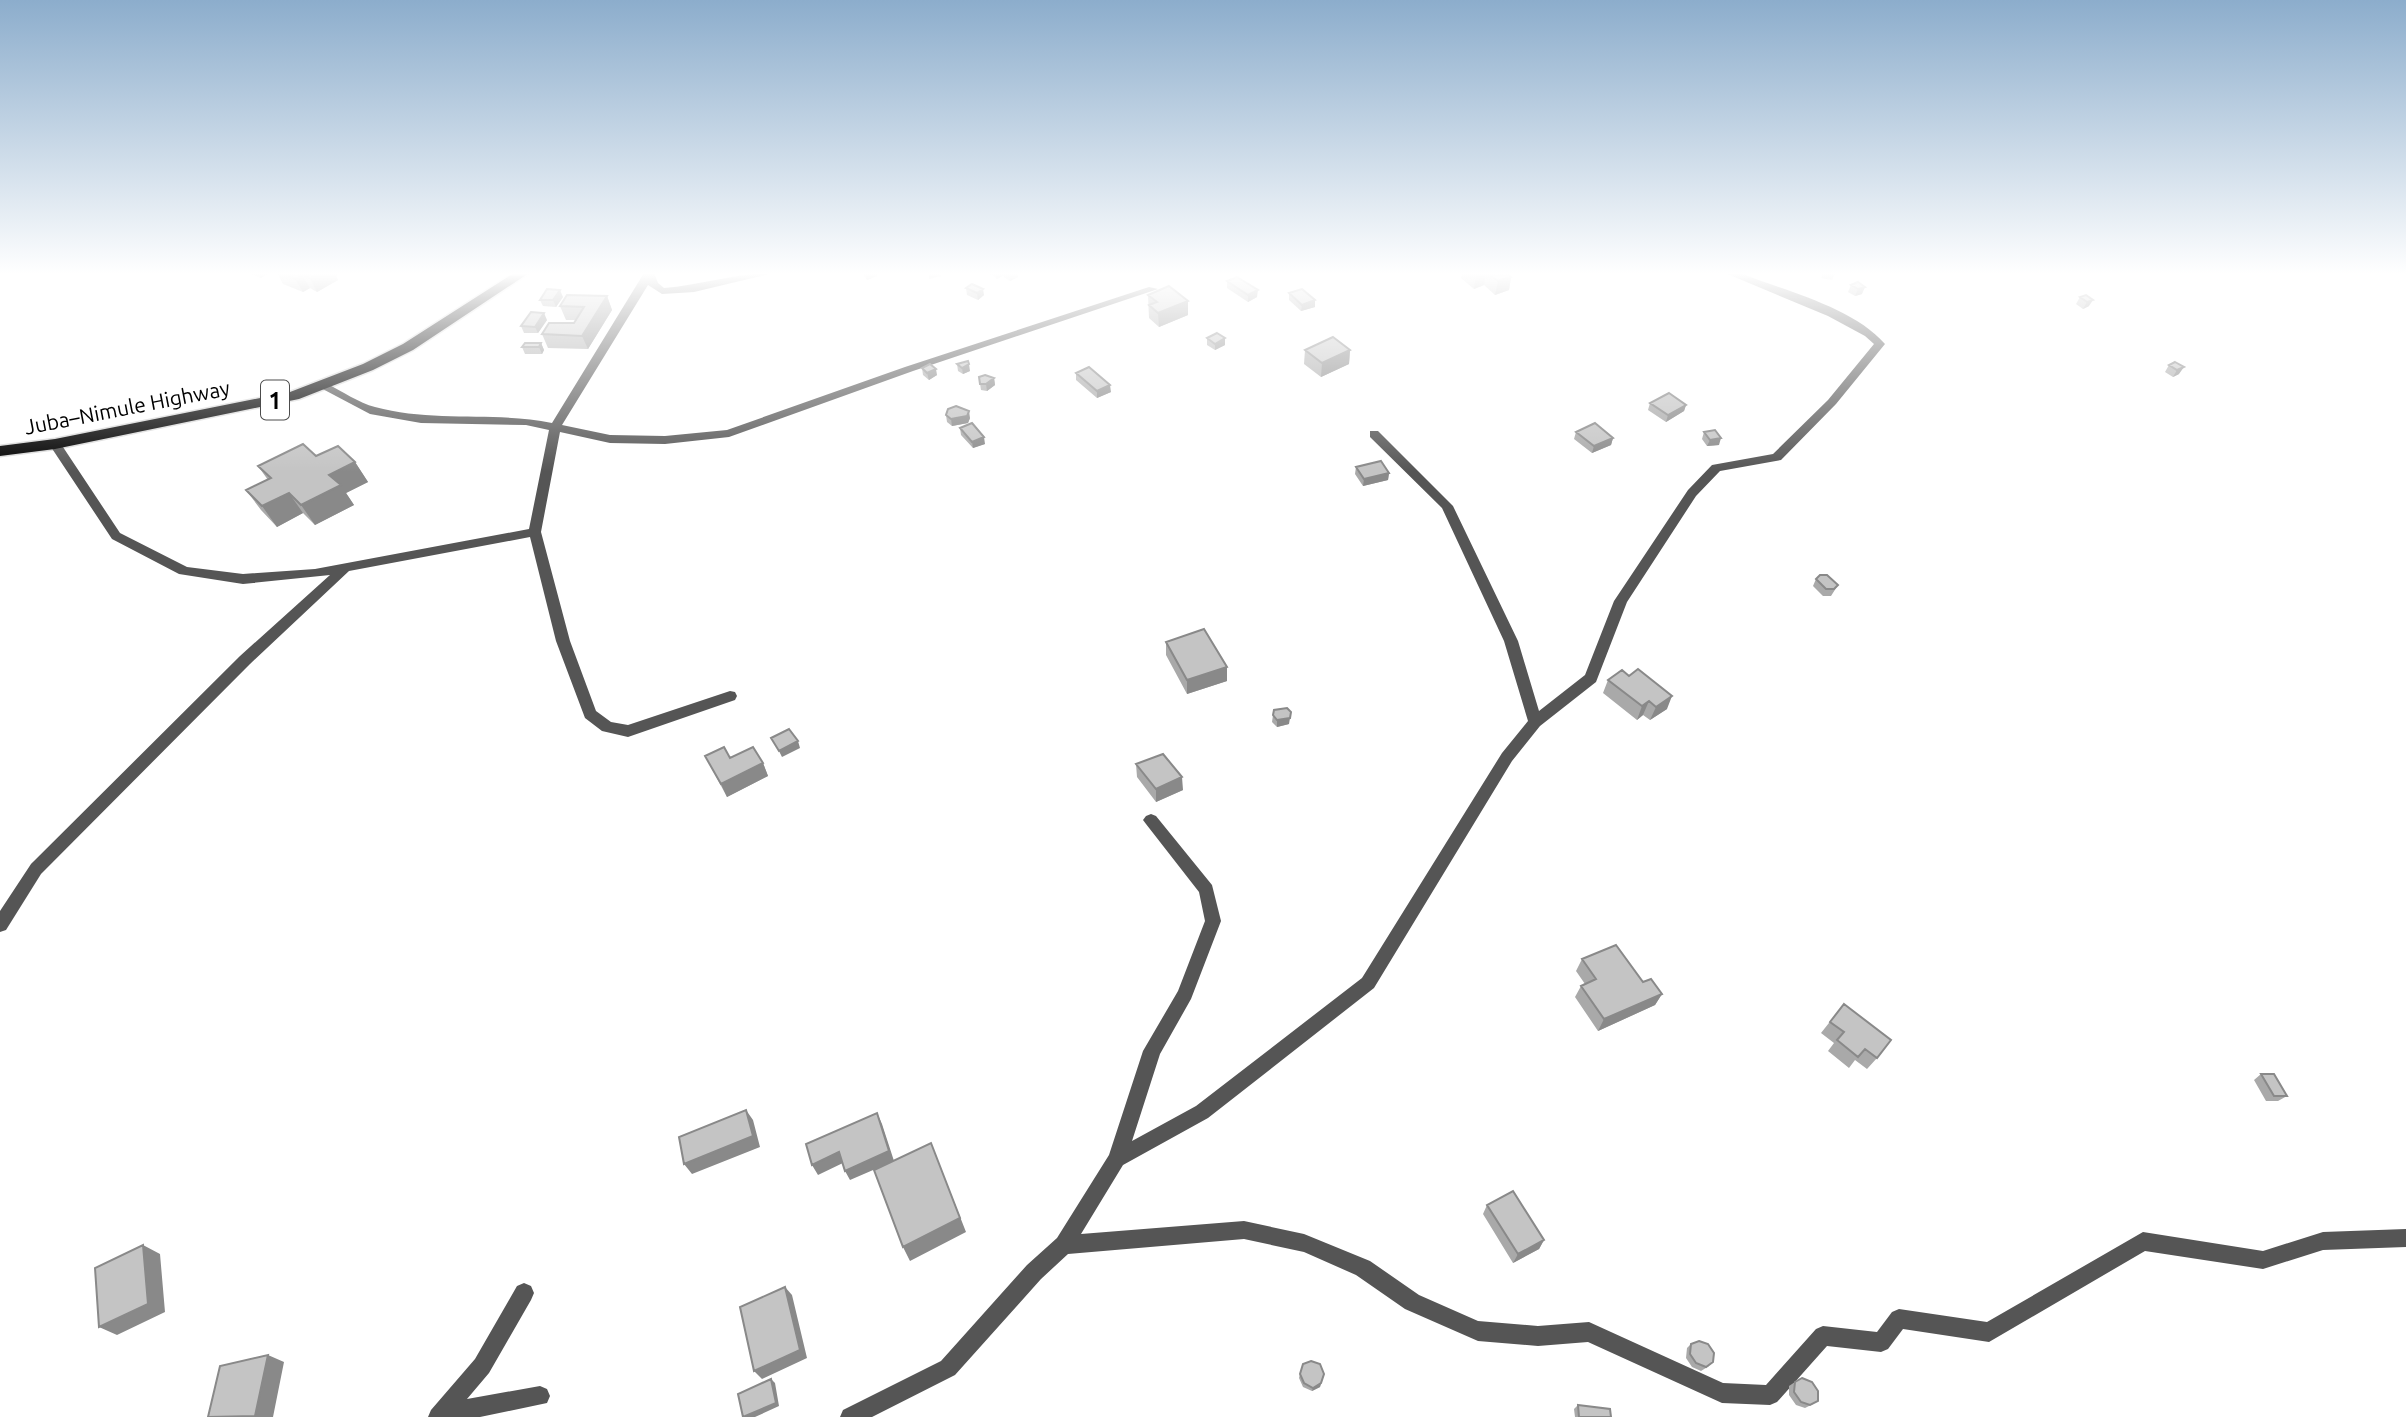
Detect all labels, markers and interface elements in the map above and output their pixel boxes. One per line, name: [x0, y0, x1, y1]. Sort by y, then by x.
street label: Juba–Nimule Highway: [22, 375, 232, 439]
road number: 1: [261, 380, 289, 420]

